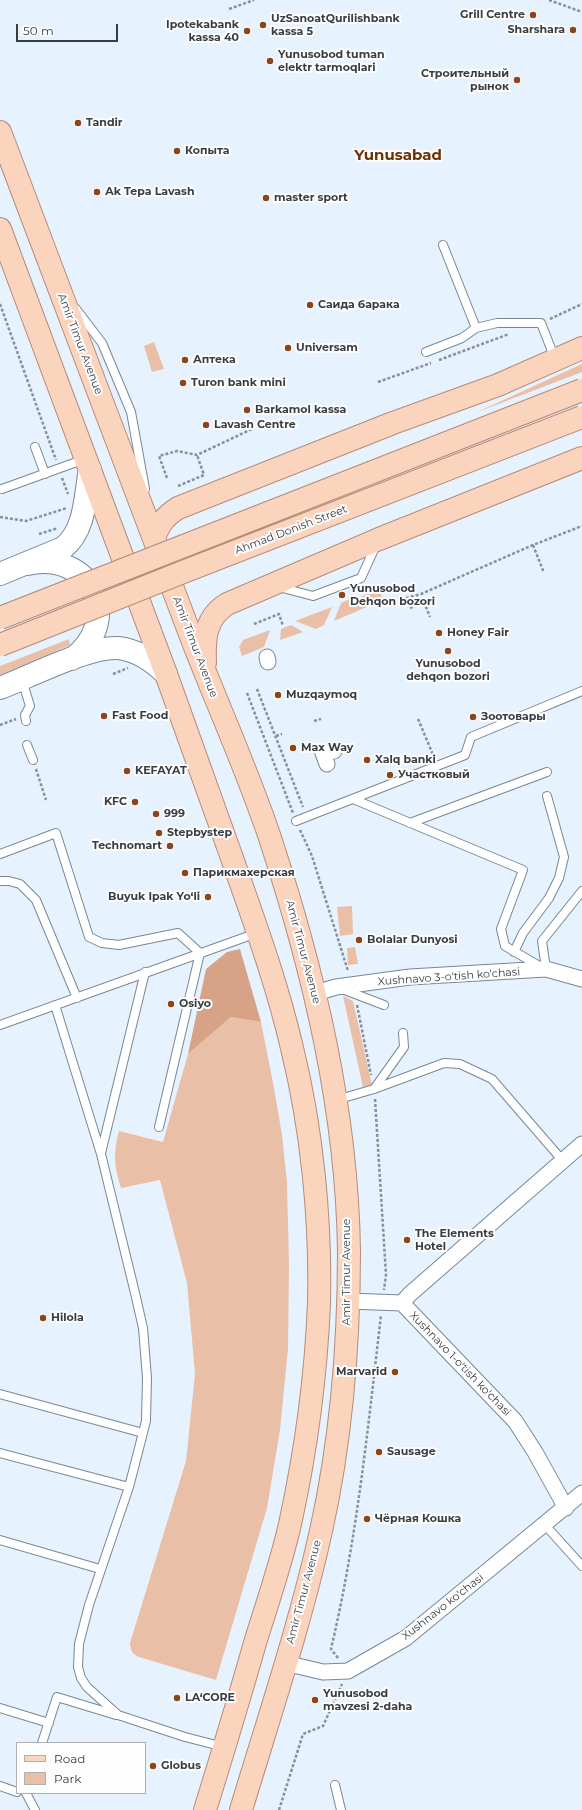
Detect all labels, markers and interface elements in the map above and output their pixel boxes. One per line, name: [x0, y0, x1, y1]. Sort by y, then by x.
place label: Grill Centre: [460, 8, 525, 22]
marker: Grill Centre: [528, 10, 538, 20]
place label: UzSanoatQurilishbank kassa 5: [271, 12, 400, 38]
scale bar: [18, 16, 120, 42]
place label: Ipotekabank kassa 40: [166, 18, 239, 44]
marker: UzSanoatQurilishbank kassa 5: [258, 20, 268, 30]
text: 50 m: [23, 23, 54, 38]
place label: Sharshara: [508, 23, 565, 37]
marker: Sharshara: [568, 25, 578, 35]
marker: Ipotekabank kassa 40: [242, 26, 252, 36]
place label: Yunusobod tuman elektr tarmoqlari: [278, 48, 385, 74]
marker: Yunusobod tuman elektr tarmoqlari: [265, 56, 275, 66]
place label: Строительный рынок: [421, 67, 509, 93]
marker: Строительный рынок: [512, 75, 522, 85]
place label: Tandir: [86, 116, 123, 130]
marker: Tandir: [73, 118, 83, 128]
place label: Копыта: [185, 144, 229, 158]
marker: Копыта: [172, 146, 182, 156]
district label: Yunusabad: [354, 147, 442, 165]
place label: Аk Tepa Lavash: [105, 185, 195, 199]
marker: Аk Tepa Lavash: [92, 187, 102, 197]
place label: master sport: [274, 191, 348, 205]
marker: master sport: [261, 193, 271, 203]
street label: Amir Timur Avenue: [55, 292, 105, 396]
place label: Саида барака: [318, 298, 400, 312]
marker: Саида барака: [305, 300, 315, 310]
place label: Universam: [296, 341, 358, 355]
marker: Universam: [283, 343, 293, 353]
place label: Аптека: [193, 353, 236, 367]
marker: Аптека: [180, 355, 190, 365]
place label: Turon bank mini: [191, 376, 286, 390]
marker: Turon bank mini: [178, 378, 188, 388]
place label: Barkamol kassa: [255, 403, 346, 417]
marker: Barkamol kassa: [242, 405, 252, 415]
place label: Lavash Centre: [214, 418, 296, 432]
marker: Lavash Centre: [201, 420, 211, 430]
street label: Ahmad Donish Street: [233, 502, 349, 558]
place label: Yunusobod Dehqon bozori: [350, 582, 435, 608]
marker: Yunusobod Dehqon bozori: [337, 590, 347, 600]
street label: Amir Timur Avenue: [170, 595, 220, 699]
place label: Honey Fair: [447, 626, 509, 640]
marker: Honey Fair: [434, 628, 444, 638]
marker: Yunusobod dehqon bozori: [443, 646, 453, 656]
place label: Yunusobod dehqon bozori: [406, 657, 490, 683]
place label: Muzqaymoq: [286, 688, 357, 702]
marker: Muzqaymoq: [273, 690, 283, 700]
place label: Fast Food: [112, 709, 168, 723]
place label: Зоотовары: [481, 710, 546, 724]
marker: Fast Food: [99, 711, 109, 721]
marker: Зоотовары: [468, 712, 478, 722]
place label: Max Way: [301, 741, 353, 755]
marker: Max Way: [288, 743, 298, 753]
place label: Xalq banki: [375, 753, 436, 767]
marker: Xalq banki: [362, 755, 372, 765]
place label: KEFAYAT: [135, 764, 187, 778]
marker: KEFAYAT: [122, 766, 132, 776]
place label: Участковый: [398, 768, 470, 782]
marker: Участковый: [385, 770, 395, 780]
place label: KFC: [104, 795, 127, 809]
marker: KFC: [130, 797, 140, 807]
place label: 999: [164, 807, 185, 821]
marker: 999: [151, 809, 161, 819]
place label: Stepbystep: [167, 826, 232, 840]
marker: Stepbystep: [154, 828, 164, 838]
place label: Technomart: [92, 839, 162, 853]
marker: Technomart: [165, 841, 175, 851]
place label: Парикмахерская: [193, 866, 295, 880]
marker: Парикмахерская: [180, 868, 190, 878]
place label: Buyuk Ipak Yo‘li: [108, 890, 200, 904]
marker: Buyuk Ipak Yo‘li: [203, 892, 213, 902]
street label: Amir Timur Avenue: [283, 899, 323, 1005]
place label: Bolalar Dunyosi: [367, 933, 458, 947]
marker: Bolalar Dunyosi: [354, 935, 364, 945]
street label: Xushnavo 3-o'tish ko'chasi: [377, 965, 521, 989]
place label: Osiyo: [179, 997, 211, 1011]
marker: Osiyo: [166, 999, 176, 1009]
street label: Amir Timur Avenue: [340, 1219, 354, 1325]
place label: The Elements Hotel: [415, 1227, 494, 1253]
marker: The Elements Hotel: [402, 1235, 412, 1245]
street label: Xushnavo 1-o'tish ko'chasi: [407, 1309, 513, 1419]
place label: Hilola: [51, 1311, 84, 1325]
marker: Hilola: [38, 1313, 48, 1323]
place label: Marvarid: [336, 1365, 387, 1379]
marker: Marvarid: [390, 1367, 400, 1377]
place label: Sausage: [387, 1445, 436, 1459]
marker: Sausage: [374, 1447, 384, 1457]
place label: Чёрная Кошка: [375, 1512, 461, 1526]
marker: Чёрная Кошка: [362, 1514, 372, 1524]
street label: Amir Timur Avenue: [284, 1539, 324, 1645]
street label: Xushnavo ko'chasi: [400, 1571, 486, 1643]
place label: Yunusobod mavzesi 2-daha: [323, 1687, 412, 1713]
place label: LA‘CORE: [185, 1691, 235, 1705]
marker: LA‘CORE: [172, 1693, 182, 1703]
marker: Yunusobod mavzesi 2-daha: [310, 1695, 320, 1705]
legend: [16, 1742, 146, 1794]
text: Road: [54, 1751, 85, 1766]
place label: Globus: [161, 1759, 201, 1773]
marker: Globus: [148, 1761, 158, 1771]
text: Park: [54, 1771, 81, 1786]

